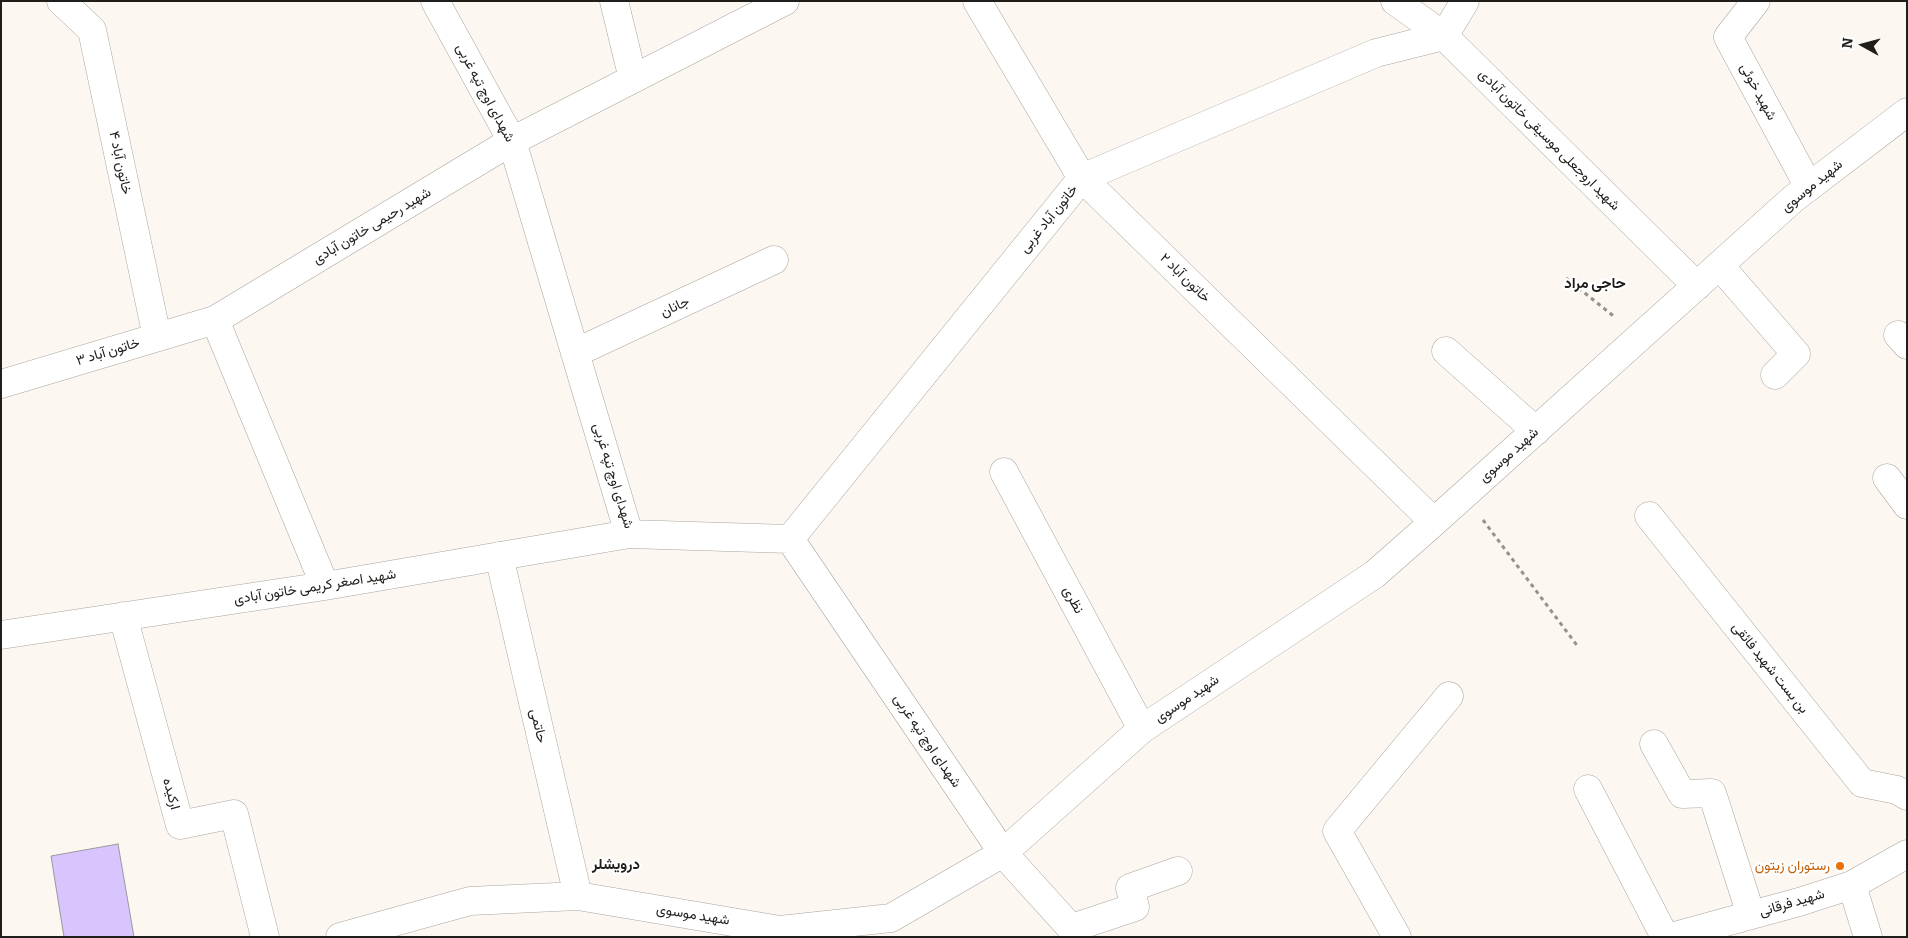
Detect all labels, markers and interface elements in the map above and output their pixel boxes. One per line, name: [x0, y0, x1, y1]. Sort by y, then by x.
north arrow: [1838, 20, 1888, 70]
text: N: [1839, 37, 1857, 50]
street label: شهدای اوچ تپه غربی: [452, 41, 518, 145]
street label: شهید خوئی: [1736, 61, 1780, 123]
street label: شهید اروجعلی موسیقی خاتون آبادی: [1475, 66, 1623, 214]
street label: خاتون آباد ۴: [105, 130, 135, 196]
street label: شهید موسوی: [1778, 156, 1846, 216]
street label: خاتون آباد غربی: [1016, 181, 1082, 257]
street label: شهید رحیمی خاتون آبادی: [310, 184, 434, 268]
street label: خاتون آباد ۲: [1156, 250, 1214, 306]
district label: حاجی مراد: [1564, 275, 1626, 293]
street label: جانان: [658, 293, 692, 321]
street label: خاتون آباد ۳: [74, 334, 142, 370]
street label: شهدای اوچ تپه غربی: [589, 421, 637, 531]
street label: شهید موسوی: [1476, 424, 1542, 486]
street label: شهید اصغر کریمی خاتون آبادی: [233, 566, 397, 608]
street label: نظری: [1059, 583, 1087, 617]
street label: بن بست شهید فائقی: [1728, 619, 1812, 717]
street label: شهید موسوی: [1152, 671, 1222, 727]
street label: شهدای اوچ تپه غربی: [889, 691, 965, 791]
street label: حاتمی: [526, 707, 550, 745]
street label: ارکیده: [159, 776, 183, 812]
district label: درویشلر: [592, 856, 640, 874]
place label: رستوران زیتون: [1755, 858, 1830, 874]
marker: رستوران زیتون: [1834, 860, 1846, 872]
street label: شهید فرقانی: [1757, 886, 1827, 920]
street label: شهید موسوی: [655, 901, 731, 929]

